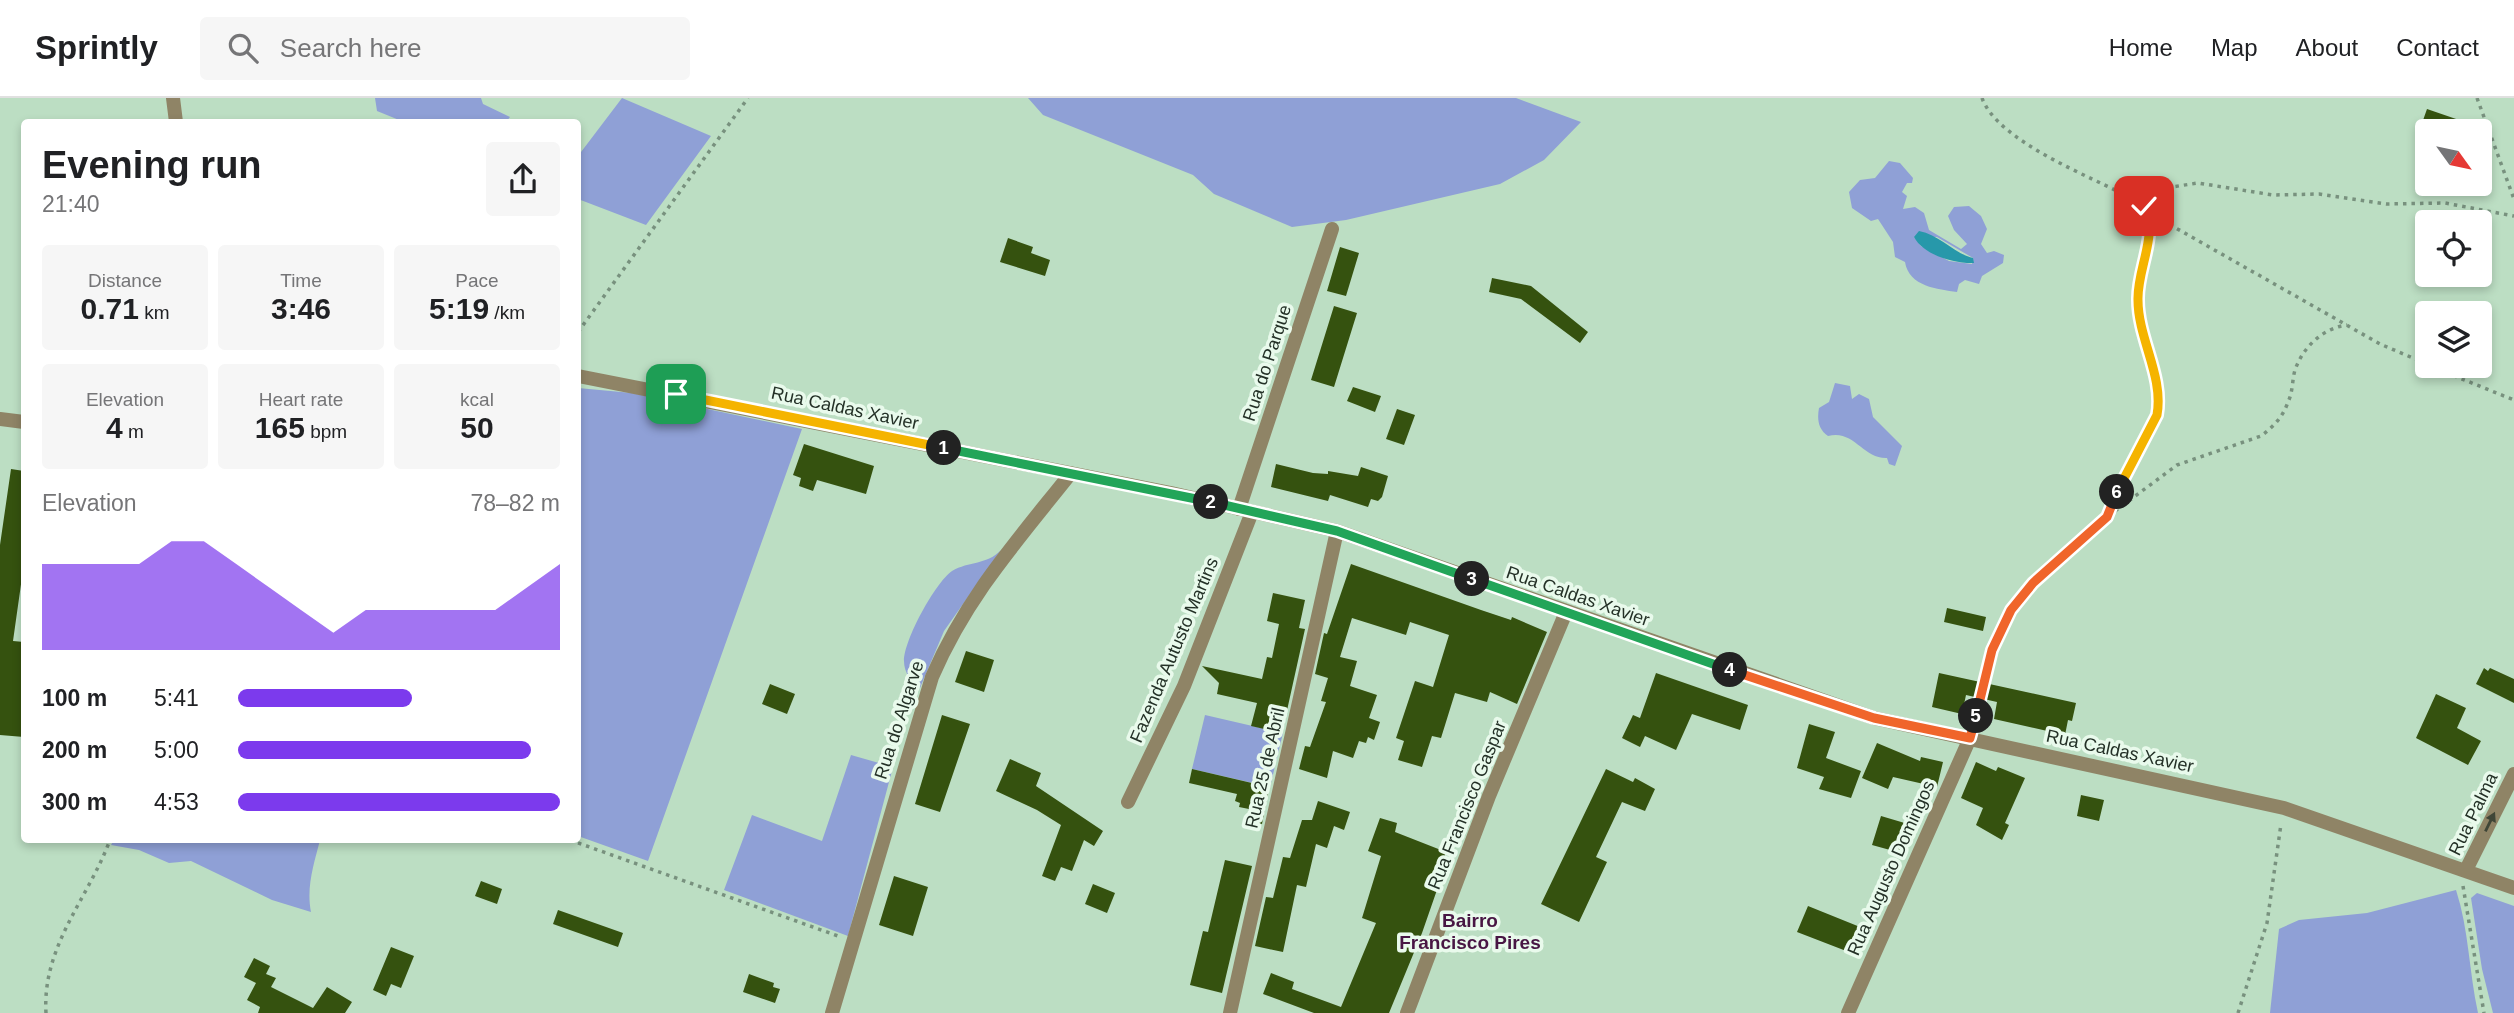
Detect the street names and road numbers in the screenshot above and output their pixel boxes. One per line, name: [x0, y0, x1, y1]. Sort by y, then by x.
street label: Rua do Parque: [1239, 302, 1295, 424]
street label: Rua Caldas Xavier: [770, 383, 920, 433]
street label: Fazenda Autusto Martins: [1126, 554, 1222, 746]
street label: Rua Caldas Xavier: [1504, 562, 1652, 630]
street label: Rua do Algarve: [870, 658, 928, 782]
street label: Rua 25 de Abril: [1241, 706, 1289, 830]
street label: Rua Francisco Gaspar: [1424, 718, 1510, 892]
street label: Rua Caldas Xavier: [2045, 726, 2195, 776]
street label: Rua Palma: [2444, 769, 2502, 858]
street label: Rua Augusto Domingos: [1843, 778, 1939, 958]

